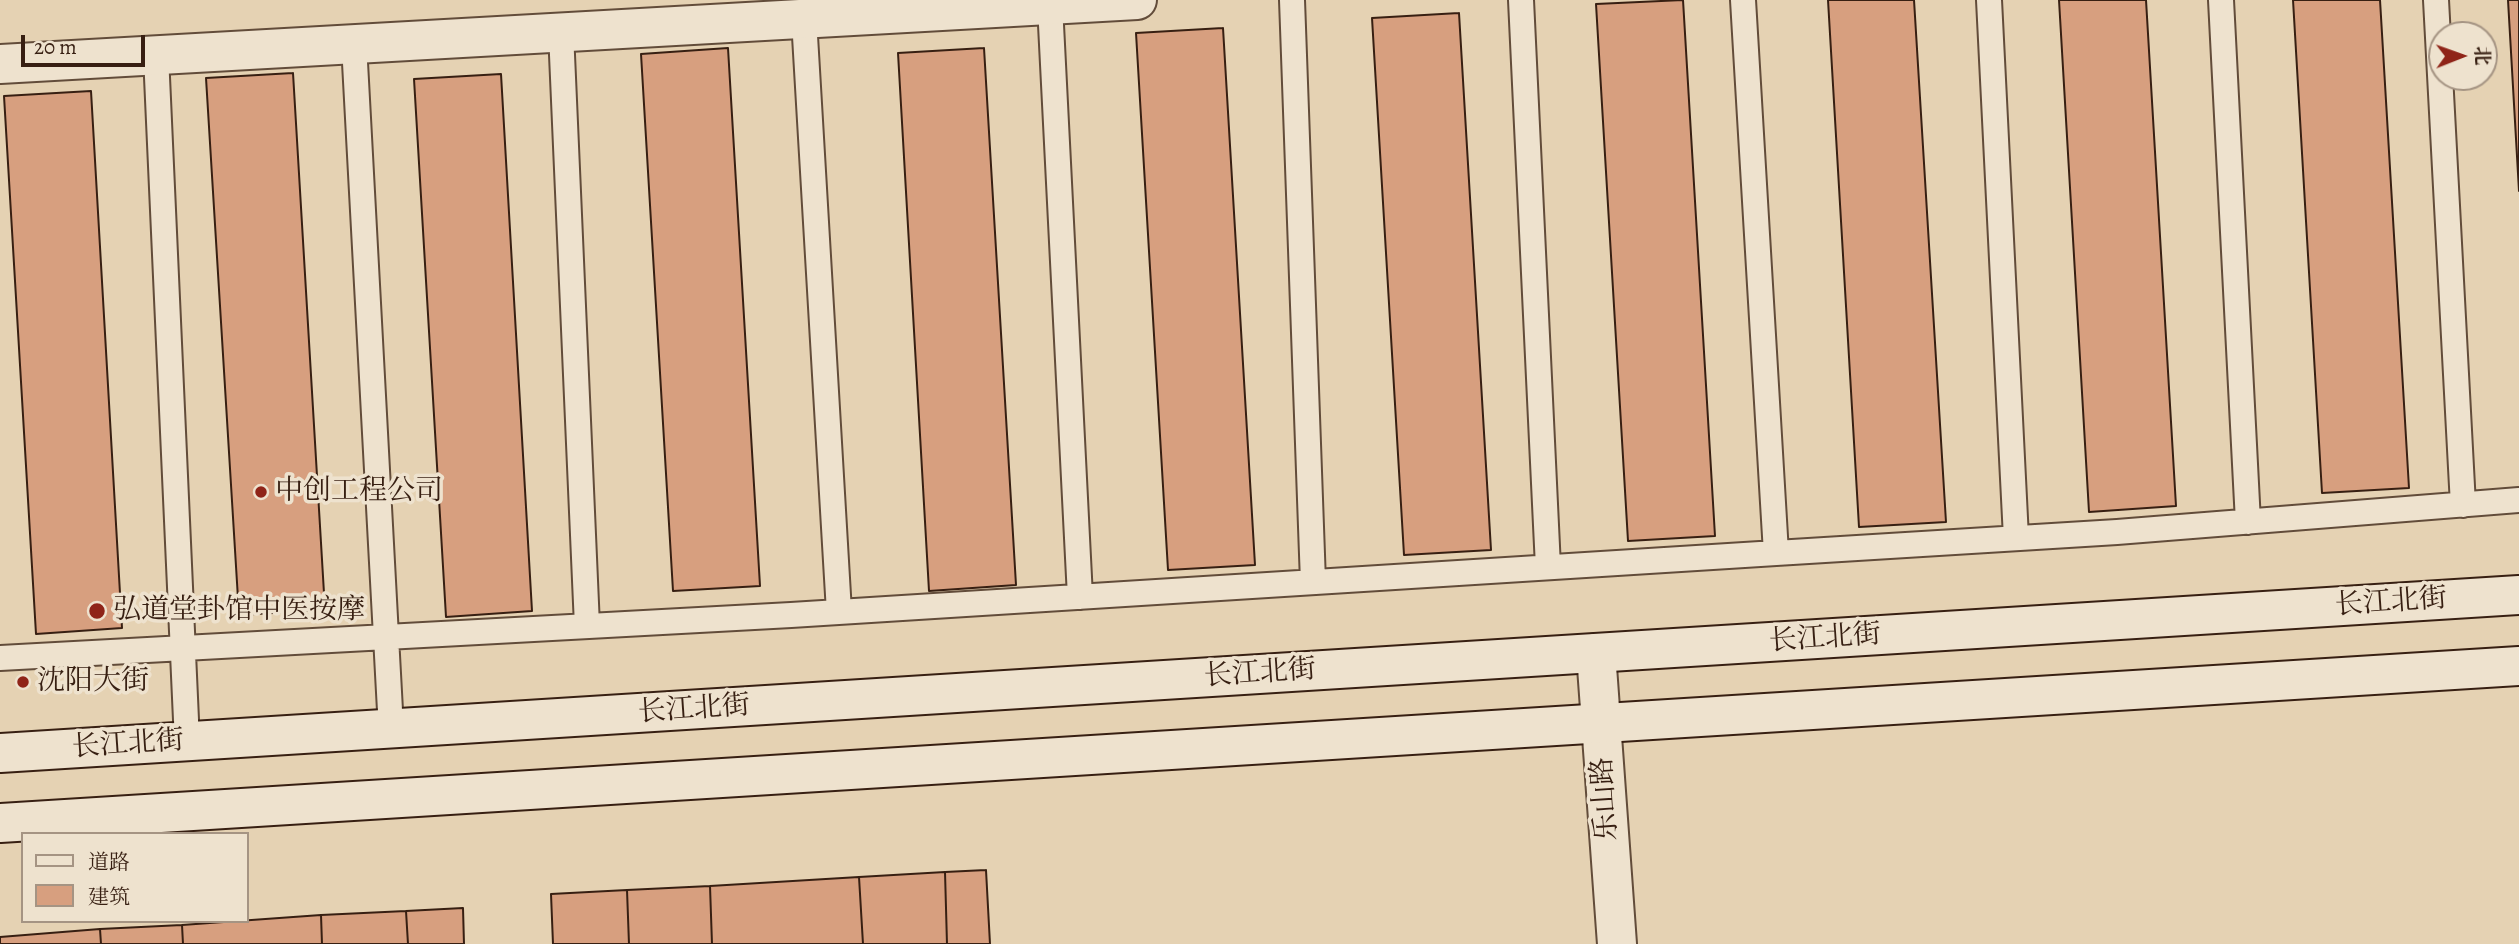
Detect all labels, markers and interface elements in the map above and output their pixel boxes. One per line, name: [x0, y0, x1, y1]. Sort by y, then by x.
scale bar: [24, 21, 149, 65]
north arrow: [2428, 21, 2498, 91]
text: 20 m: [34, 33, 77, 61]
text: 北: [2469, 46, 2495, 65]
place label: 中创工程公司: [275, 475, 443, 509]
marker: 中创工程公司: [253, 484, 269, 500]
street label: 长江北街: [2334, 582, 2448, 624]
place label: 弘道堂卦馆中医按摩: [113, 594, 365, 628]
marker: 弘道堂卦馆中医按摩: [87, 601, 107, 621]
street label: 长江北街: [1768, 618, 1882, 660]
street label: 长江北街: [1203, 653, 1317, 695]
place label: 沈阳大街: [37, 665, 149, 699]
marker: 沈阳大街: [15, 674, 31, 690]
street label: 长江北街: [637, 689, 751, 731]
street label: 长江北街: [71, 724, 185, 766]
street label: 乐山路: [1586, 756, 1626, 842]
legend: [21, 832, 248, 923]
text: 道路: [88, 848, 130, 876]
text: 建筑: [88, 883, 130, 911]

